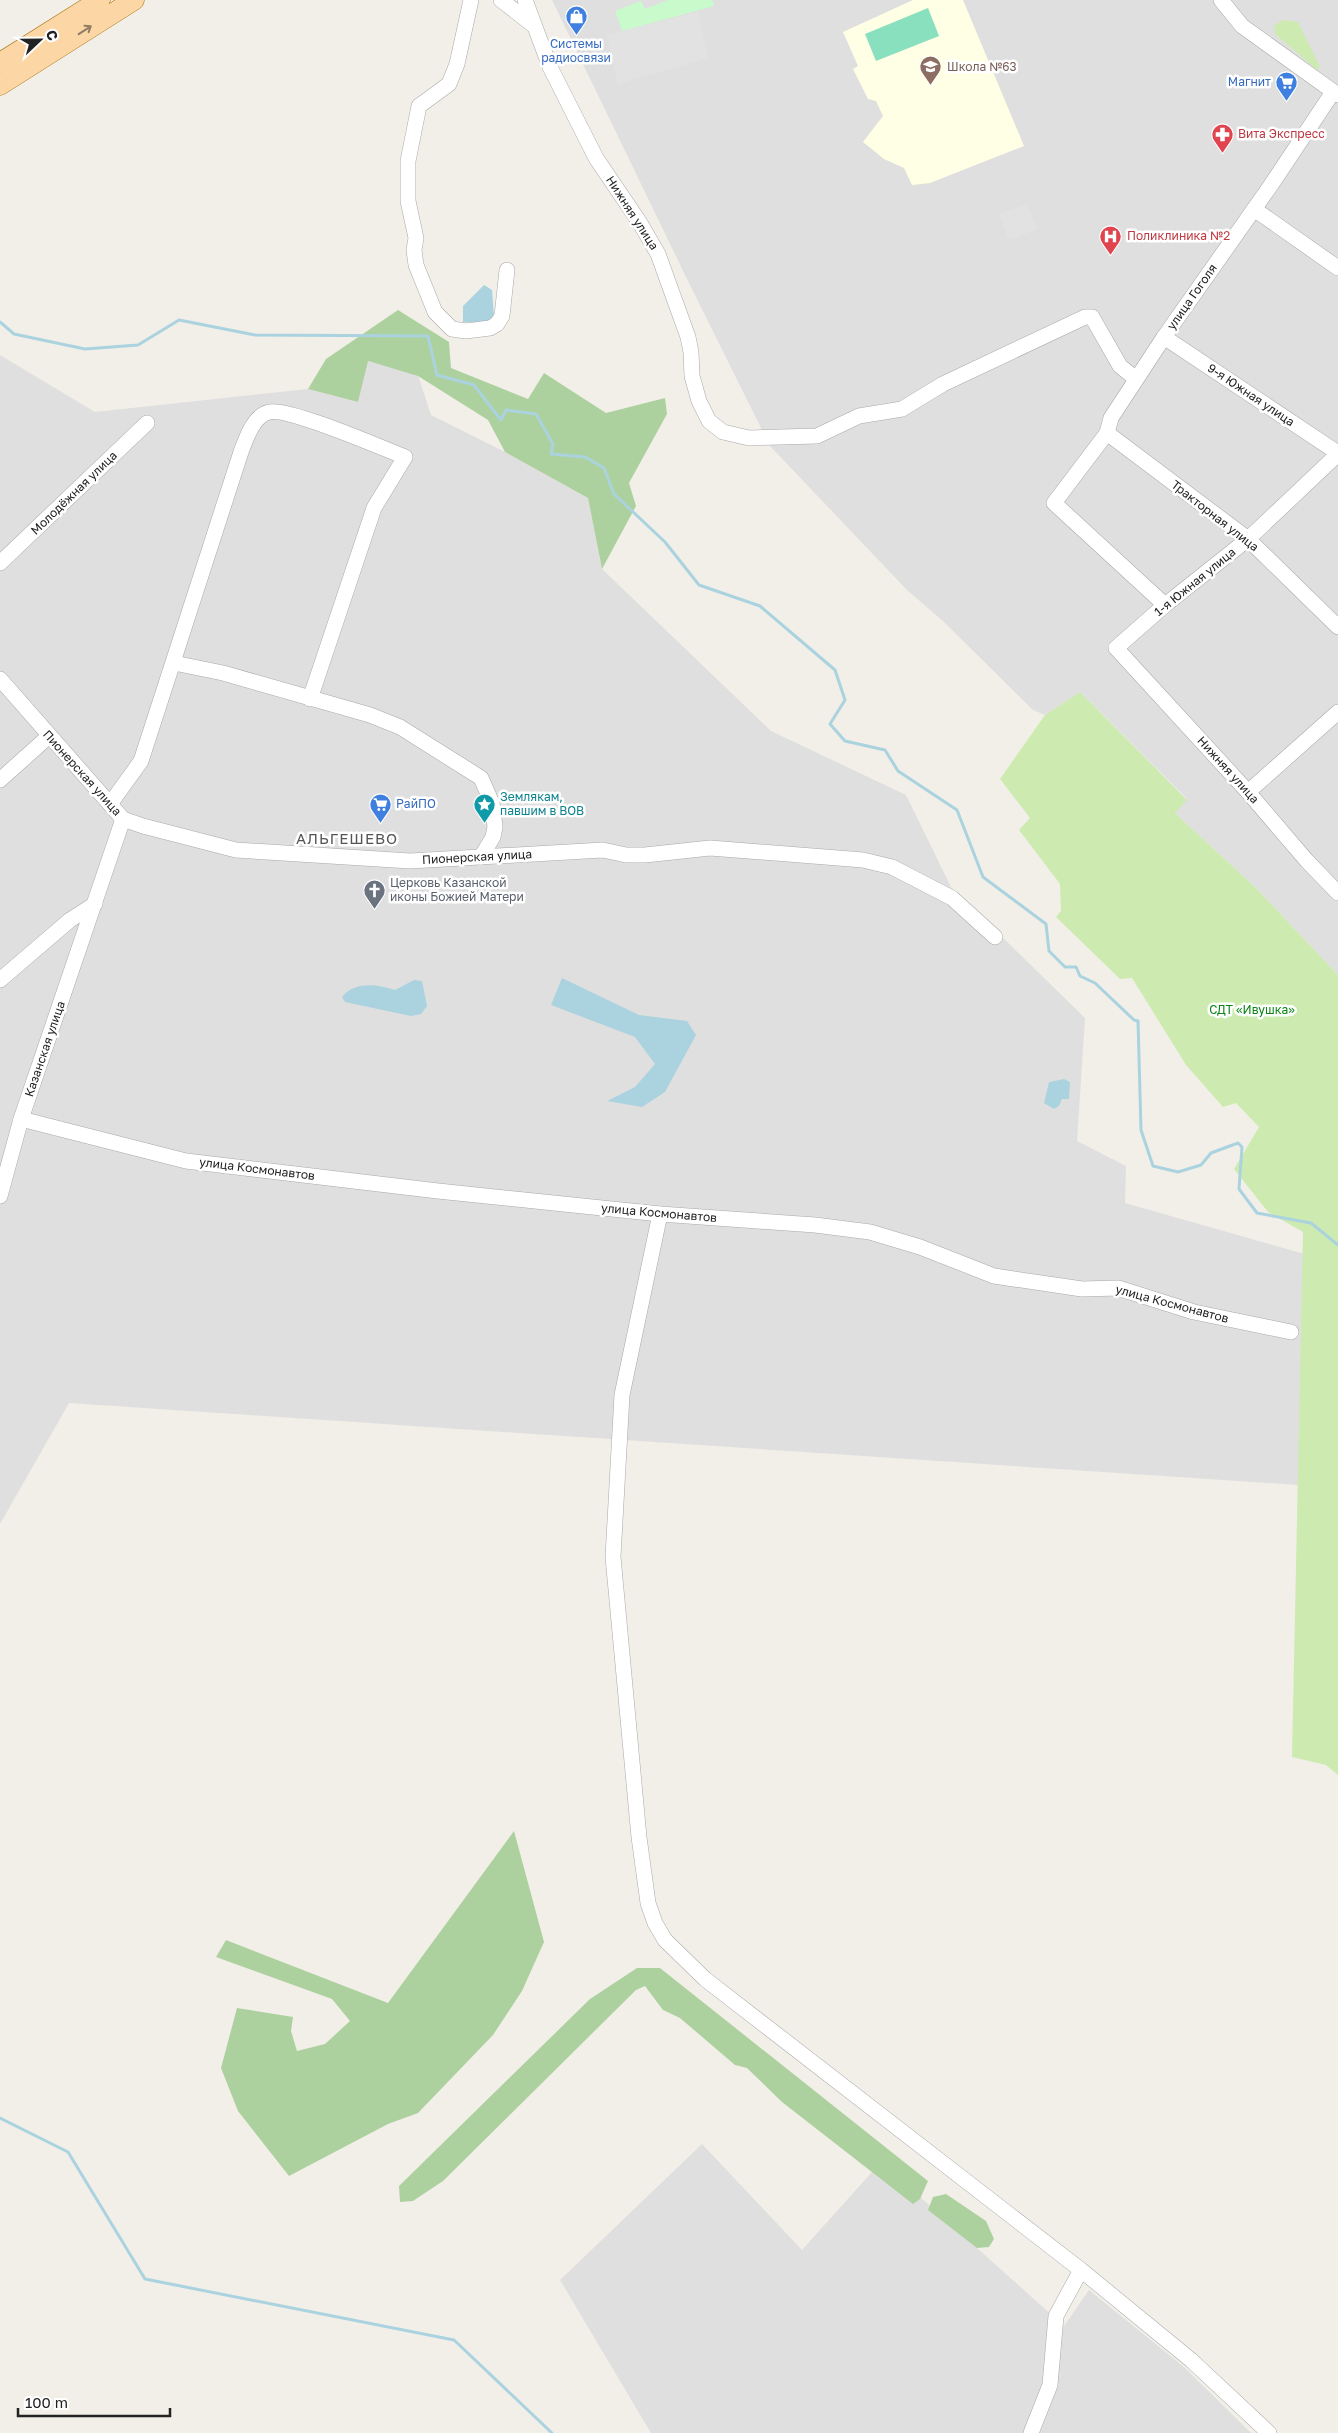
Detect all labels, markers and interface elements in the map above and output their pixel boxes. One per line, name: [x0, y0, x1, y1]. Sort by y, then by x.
shop icon: Системы радиосвязи: [564, 5, 588, 36]
north arrow: [15, 15, 65, 65]
one-way arrow: [77, 24, 91, 34]
text: С: [43, 27, 62, 43]
place label: Системы радиосвязи: [541, 36, 611, 65]
school or university icon: Школа №63: [919, 55, 943, 86]
place label: Школа №63: [947, 59, 1017, 74]
supermarket icon: Магнит: [1275, 70, 1299, 101]
place label: Магнит: [1228, 74, 1271, 89]
pharmacy icon: Вита Экспресс: [1210, 122, 1234, 153]
place label: Вита Экспресс: [1238, 126, 1325, 141]
street label: Нижняя улица: [603, 173, 662, 253]
hospital icon: Поликлиника №2: [1099, 224, 1123, 255]
place label: Поликлиника №2: [1127, 228, 1230, 243]
street label: улица Гоголя: [1163, 261, 1220, 333]
street label: 9-я Южная улица: [1205, 360, 1298, 429]
street label: Молодёжная улица: [27, 448, 120, 538]
street label: Тракторная улица: [1169, 477, 1262, 554]
street label: 1-я Южная улица: [1151, 544, 1238, 619]
street label: Пионерская улица: [40, 727, 125, 819]
street label: Нижняя улица: [1194, 733, 1262, 806]
place label: Землякам, павшим в ВОВ: [500, 789, 584, 818]
supermarket icon: РайПО: [368, 792, 392, 823]
place icon: Землякам, павшим в ВОВ: [472, 792, 496, 823]
place label: РайПО: [396, 796, 436, 811]
district label: АЛЬГЕШЕВО: [296, 829, 398, 847]
street label: Пионерская улица: [422, 846, 532, 867]
place label: Церковь Казанской иконы Божией Матери: [390, 875, 524, 904]
church icon: Церковь Казанской иконы Божией Матери: [362, 878, 386, 909]
street label: Казанская улица: [21, 999, 68, 1099]
park label: СДТ «Ивушка»: [1209, 1002, 1295, 1017]
street label: улица Космонавтов: [198, 1154, 316, 1183]
street label: улица Космонавтов: [600, 1200, 718, 1225]
street label: улица Космонавтов: [1114, 1281, 1230, 1326]
scale bar: [18, 2386, 170, 2418]
text: 100 m: [25, 2393, 68, 2411]

